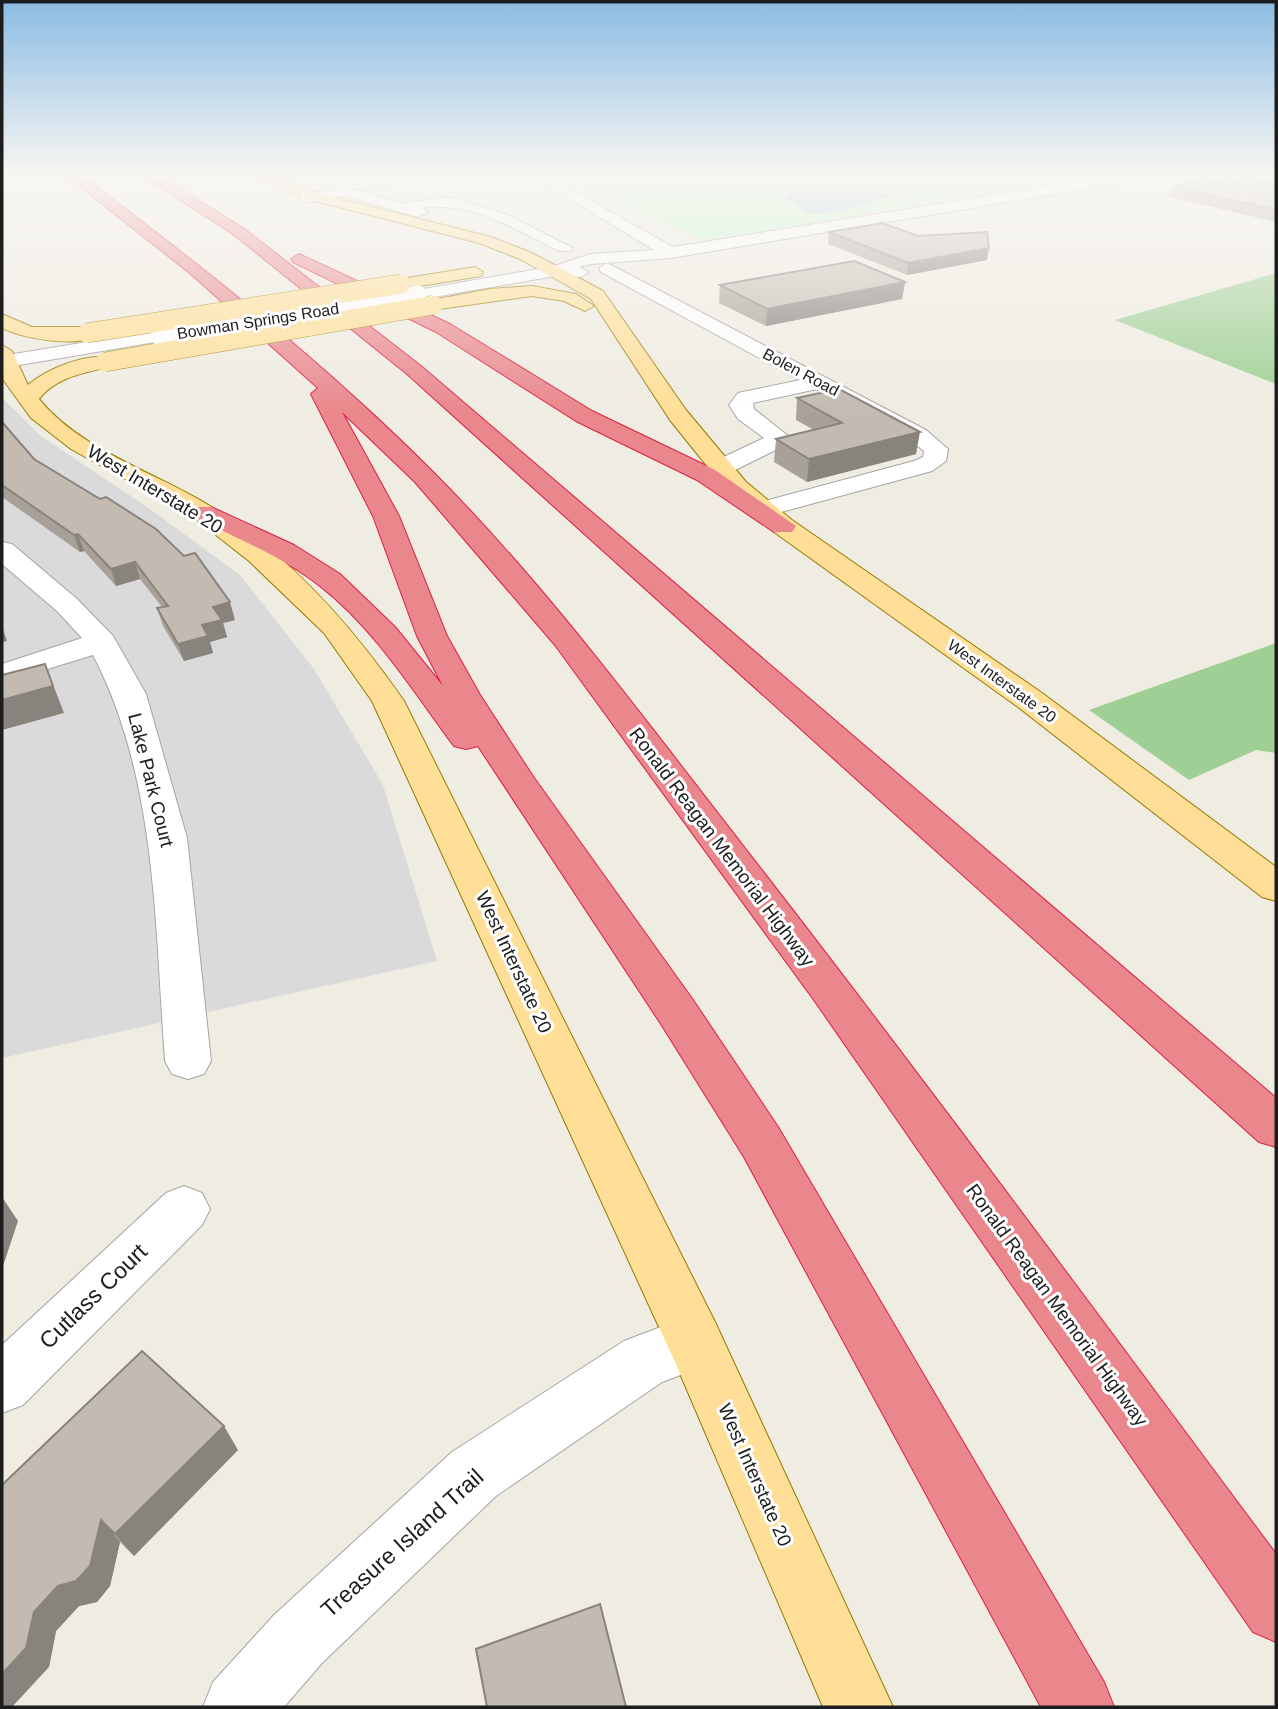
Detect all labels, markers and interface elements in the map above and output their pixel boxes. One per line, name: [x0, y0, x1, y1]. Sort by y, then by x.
street label: Bowman Springs Road: [176, 300, 340, 342]
street label: Bolen Road: [760, 345, 842, 399]
street label: West Interstate 20: [84, 440, 226, 538]
street label: West Interstate 20: [945, 636, 1059, 726]
street label: Lake Park Court: [124, 711, 178, 850]
street label: Ronald Reagan Memorial Highway: [625, 723, 819, 971]
street label: West Interstate 20: [472, 888, 556, 1036]
street label: Ronald Reagan Memorial Highway: [962, 1180, 1152, 1430]
street label: Cutlass Court: [34, 1238, 153, 1354]
street label: West Interstate 20: [714, 1400, 796, 1550]
street label: Treasure Island Trail: [316, 1463, 488, 1623]

